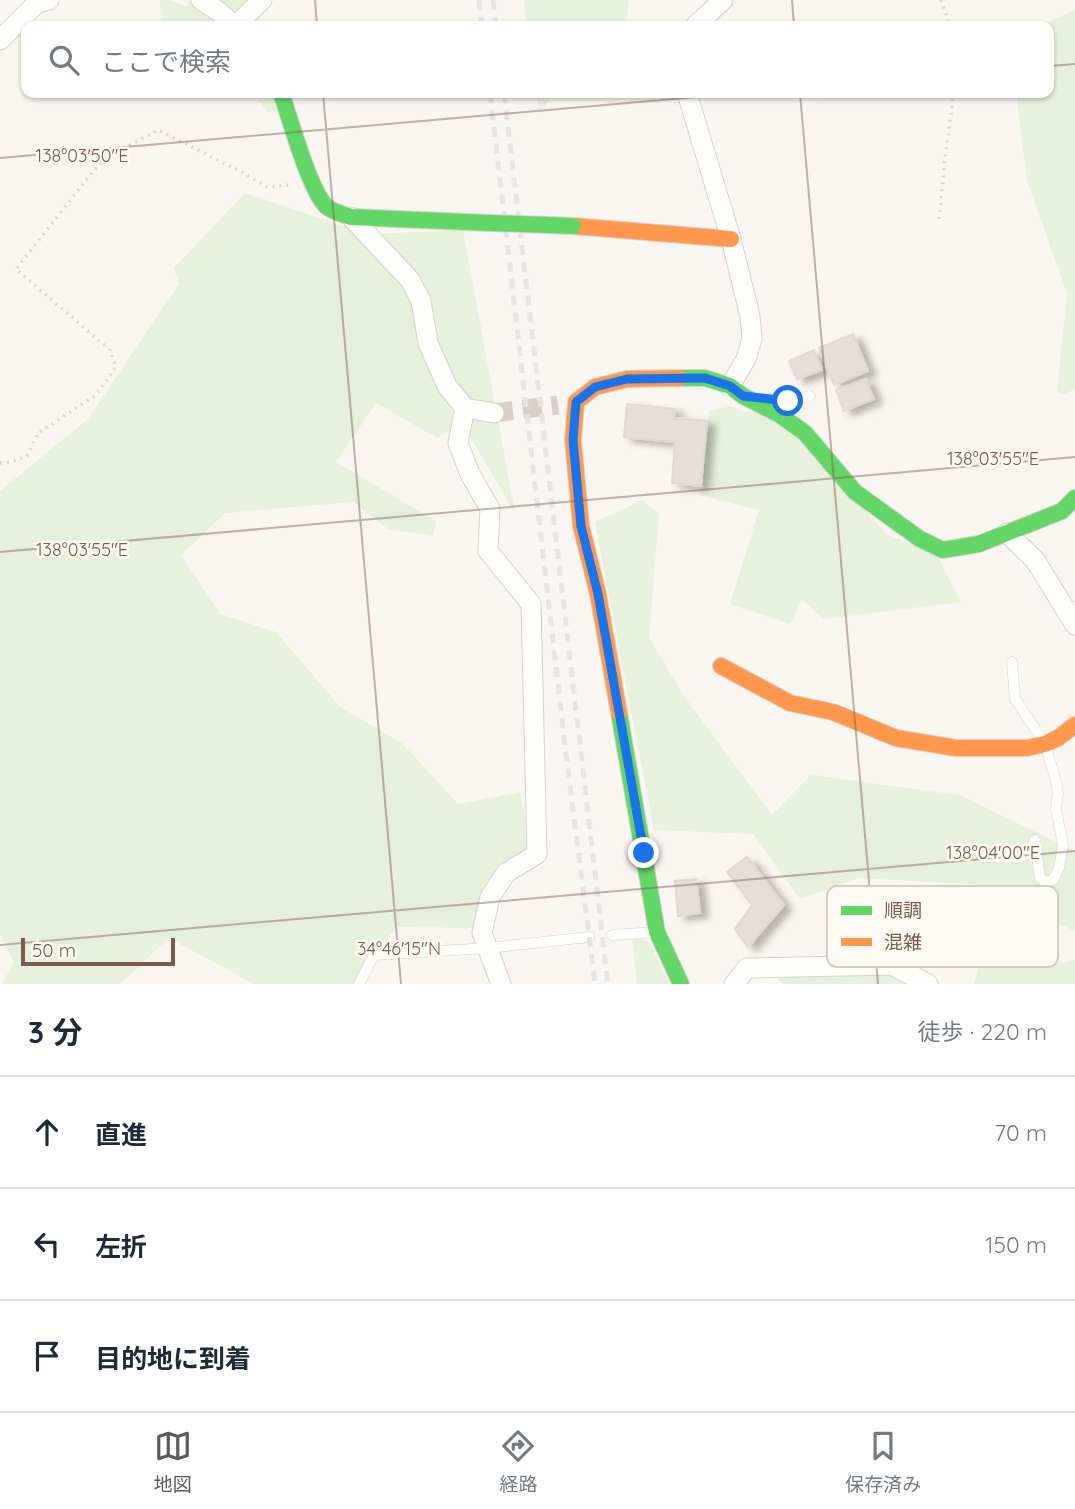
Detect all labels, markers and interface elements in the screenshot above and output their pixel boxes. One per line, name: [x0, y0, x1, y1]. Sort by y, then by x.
search box: [21, 21, 1054, 98]
icon: search: [45, 41, 83, 79]
text: ここで検索: [101, 45, 231, 78]
text: 138°03'50"E: [35, 144, 129, 167]
route start: [772, 385, 803, 416]
text: 138°03'55"E: [947, 447, 1039, 470]
text: 138°03'55"E: [36, 538, 128, 561]
route end: [628, 837, 659, 868]
text: 138°04'00"E: [946, 841, 1040, 864]
legend: [827, 886, 1058, 967]
text: 順調: [884, 898, 922, 922]
text: 混雑: [884, 930, 922, 954]
scale bar: [21, 935, 175, 967]
text: 34°46'15"N: [357, 937, 441, 960]
text: 50 m: [32, 938, 76, 962]
text: 3 分: [28, 1013, 83, 1051]
text: 徒歩 · 220 m: [918, 1017, 1047, 1046]
icon: ahead: [28, 1113, 66, 1151]
text: 直進: [95, 1118, 147, 1151]
text: 70 m: [994, 1118, 1047, 1147]
icon: left: [28, 1225, 66, 1263]
text: 左折: [95, 1230, 147, 1263]
text: 150 m: [985, 1230, 1047, 1259]
icon: arrive: [28, 1337, 66, 1375]
text: 目的地に到着: [95, 1342, 251, 1375]
tab: 地図: [154, 1427, 192, 1496]
tab: 経路: [499, 1427, 537, 1496]
tab: 保存済み: [845, 1427, 921, 1496]

